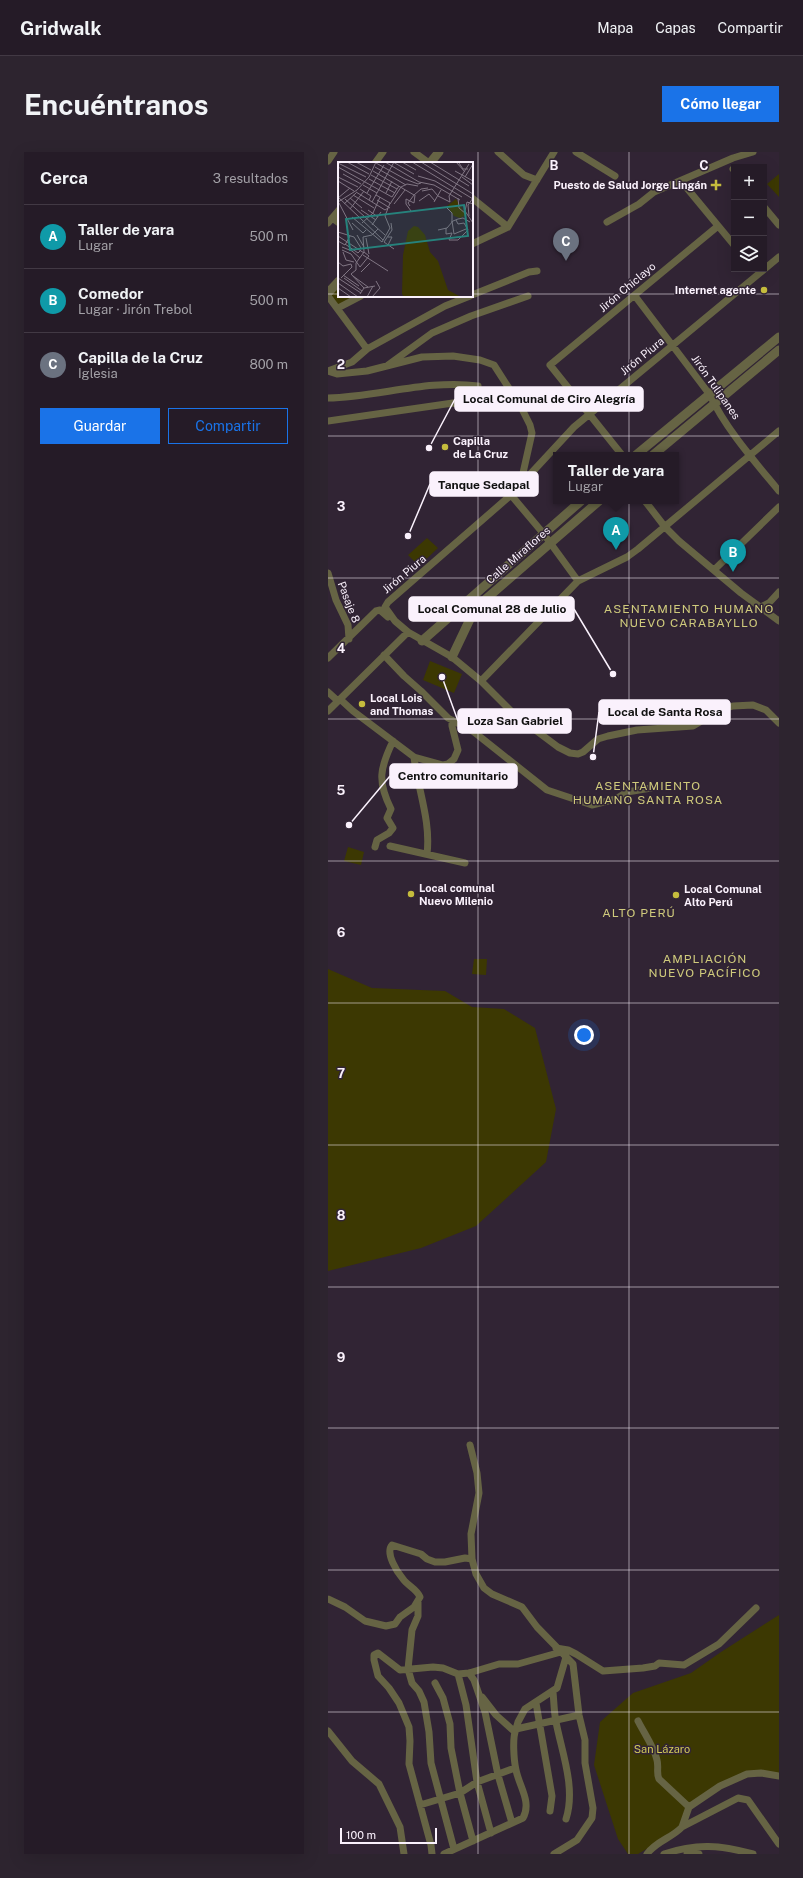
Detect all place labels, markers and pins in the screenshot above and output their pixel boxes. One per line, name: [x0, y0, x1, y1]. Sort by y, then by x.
place label: Puesto de Salud Jorge Lingán: [553, 179, 707, 191]
marker: Puesto de Salud Jorge Lingán: [710, 179, 722, 191]
pin: C: [553, 228, 579, 261]
place label: Internet agente: [675, 284, 756, 296]
marker: Internet agente: [759, 285, 769, 295]
callout: Local Comunal de Ciro Alegría: [455, 387, 643, 411]
place label: Capilla de La Cruz: [453, 435, 508, 460]
marker: Capilla de La Cruz: [440, 442, 450, 452]
callout: Tanque Sedapal: [430, 472, 538, 496]
pin: A: [603, 517, 629, 550]
pin: B: [720, 539, 746, 572]
callout: Local Comunal 28 de Julio: [409, 597, 574, 621]
place label: Local Lois and Thomas: [370, 692, 434, 717]
marker: Local Lois and Thomas: [357, 699, 367, 709]
callout: Local de Santa Rosa: [599, 700, 730, 724]
callout: Loza San Gabriel: [458, 709, 571, 733]
callout: Centro comunitario: [390, 764, 517, 788]
place label: Local comunal Nuevo Milenio: [419, 882, 495, 907]
place label: Local Comunal Alto Perú: [684, 883, 762, 908]
marker: Local comunal Nuevo Milenio: [406, 889, 416, 899]
marker: Local Comunal Alto Perú: [671, 890, 681, 900]

